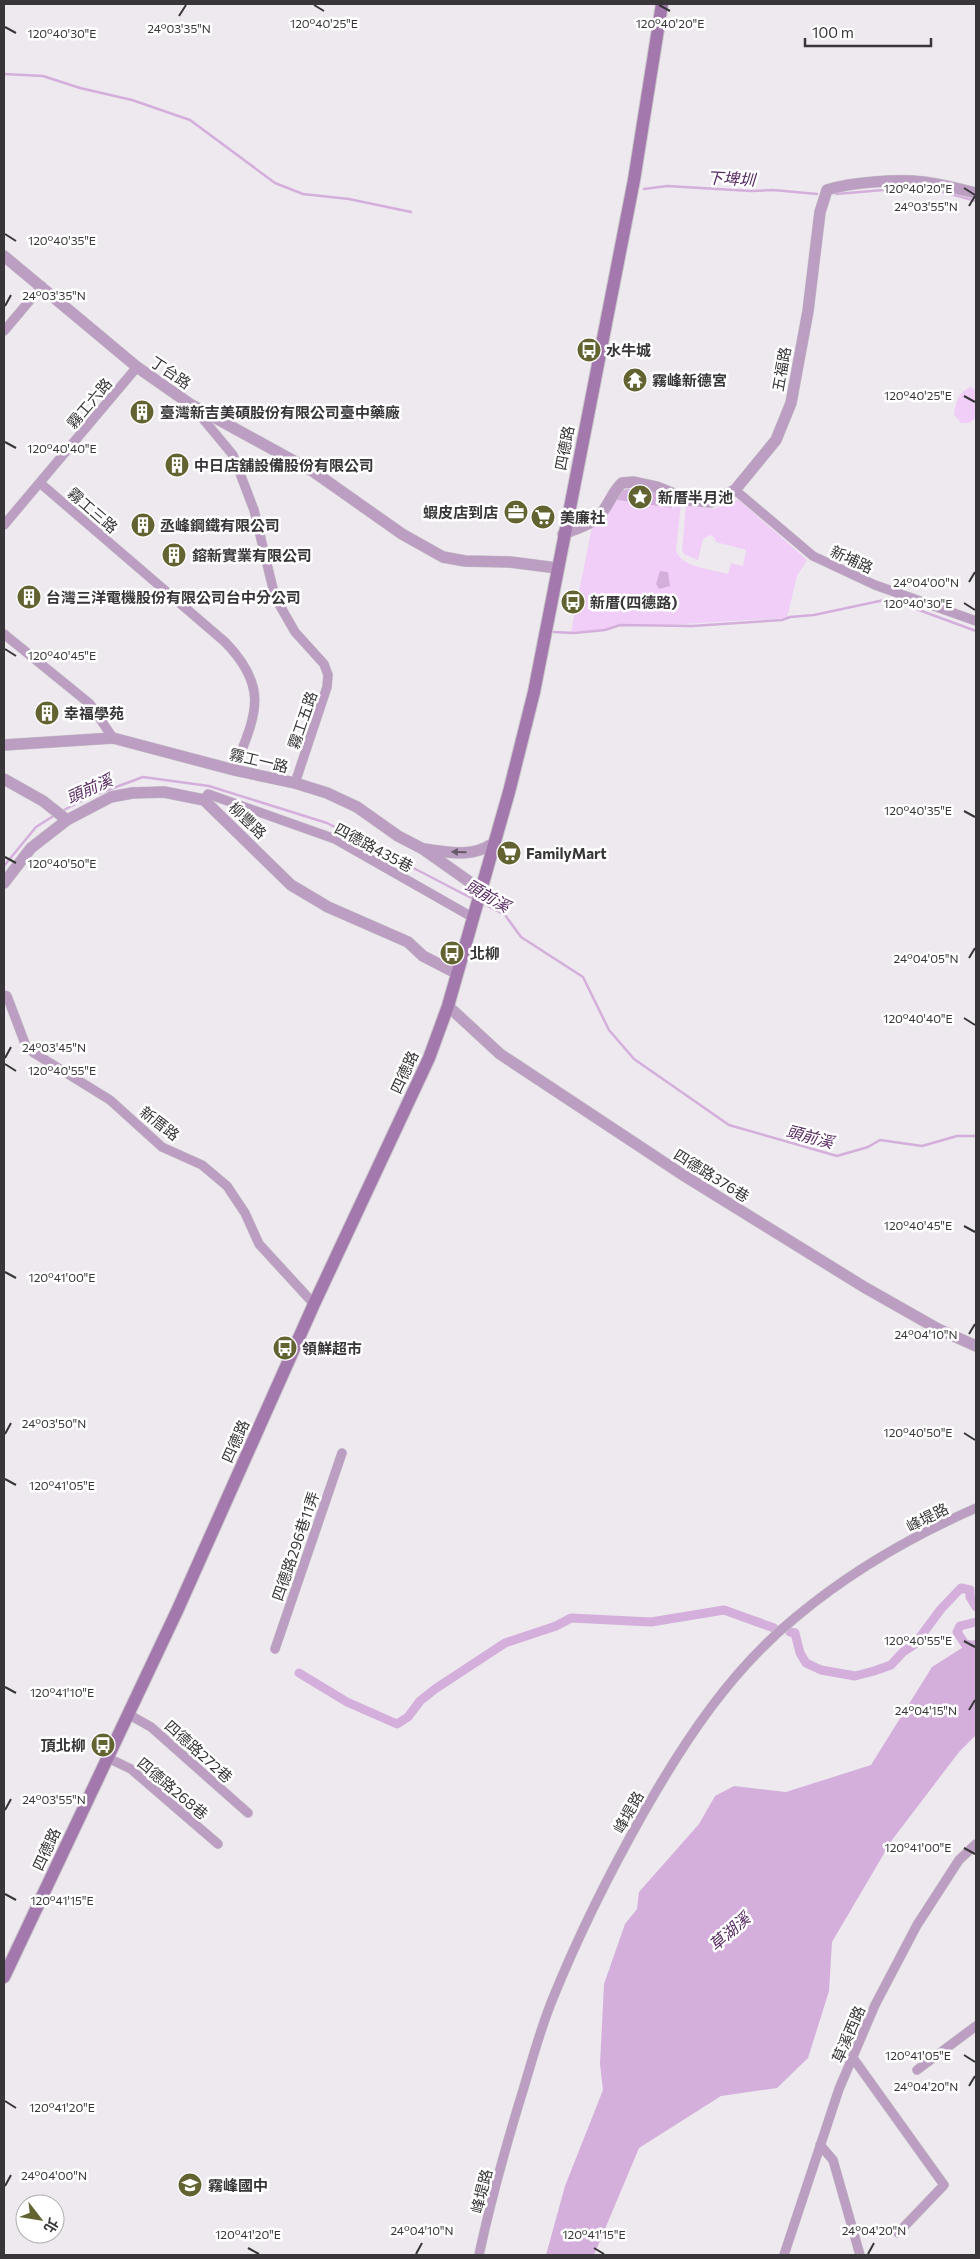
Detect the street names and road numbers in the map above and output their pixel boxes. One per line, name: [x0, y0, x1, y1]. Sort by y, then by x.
street label: 五福路: [768, 345, 794, 393]
street label: 丁台路: [147, 352, 195, 392]
street label: 霧工六路: [63, 374, 115, 432]
street label: 四德路: [551, 424, 577, 472]
street label: 霧工三路: [64, 484, 122, 536]
street label: 新埔路: [828, 541, 876, 577]
street label: 霧工五路: [284, 689, 320, 751]
street label: 霧工一路: [228, 744, 290, 776]
street label: 柳豐路: [226, 798, 270, 842]
street label: 四德路435巷: [332, 819, 416, 875]
street label: 四德路: [386, 1048, 422, 1096]
street label: 新厝路: [137, 1102, 183, 1144]
street label: 四德路376巷: [671, 1145, 753, 1205]
street label: 四德路: [218, 1417, 252, 1465]
street label: 四德路296巷11弄: [268, 1489, 322, 1603]
street label: 峰堤路: [903, 1499, 951, 1535]
street label: 四德路272巷: [162, 1716, 236, 1786]
street label: 四德路268巷: [134, 1753, 212, 1823]
street label: 峰堤路: [609, 1788, 647, 1836]
street label: 四德路: [28, 1825, 64, 1873]
street label: 草溪西路: [828, 2003, 868, 2065]
street label: 峰堤路: [467, 2167, 495, 2215]

